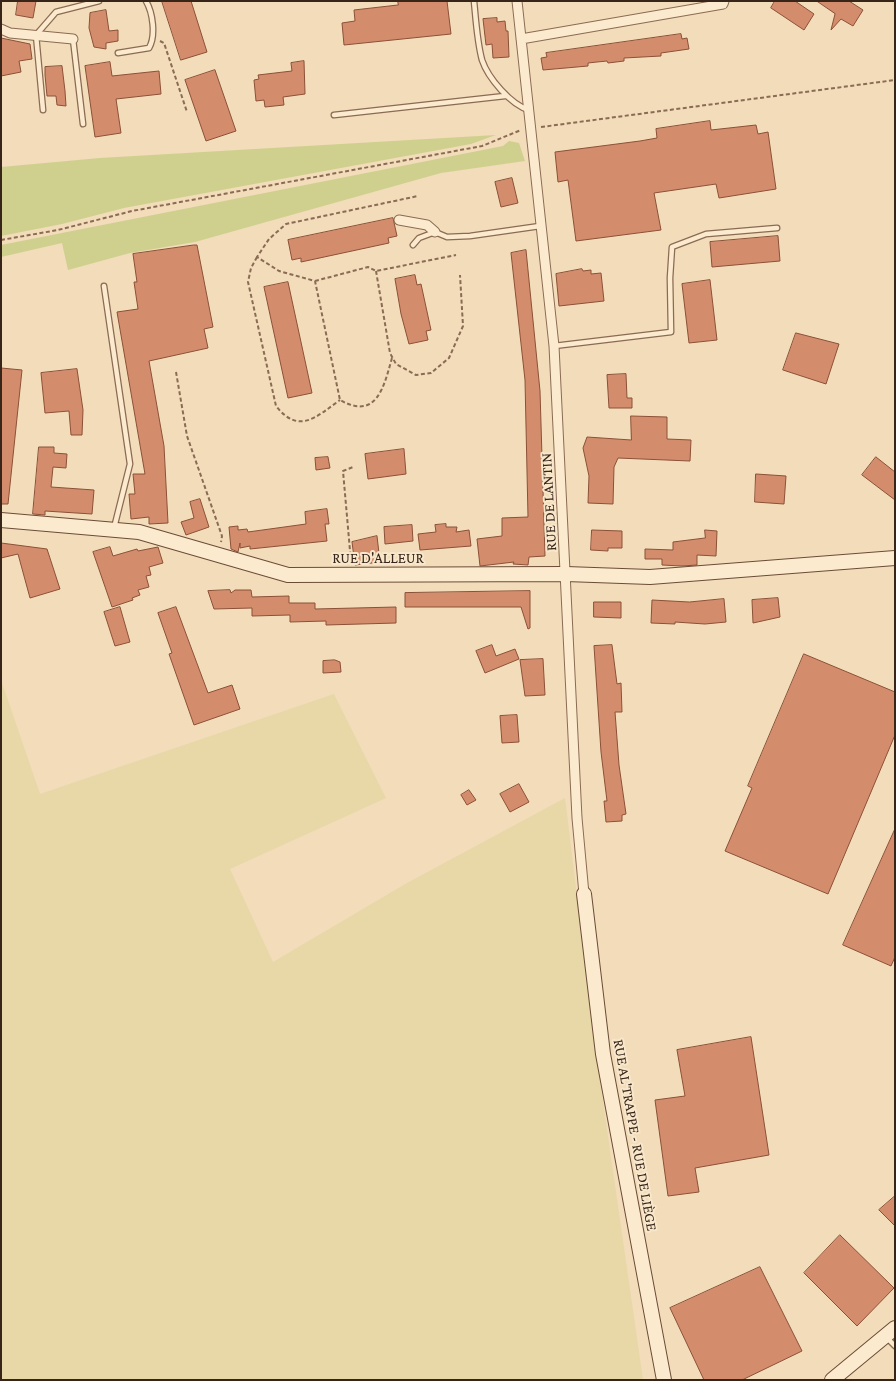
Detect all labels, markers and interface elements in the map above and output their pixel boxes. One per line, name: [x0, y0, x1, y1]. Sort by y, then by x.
street label: RUE DE LANTIN: [537, 453, 561, 551]
street label: RUE D'ALLEUR: [332, 549, 424, 567]
street label: RUE AL'TRAPPE - RUE DE LIÈGE: [609, 1038, 661, 1232]

